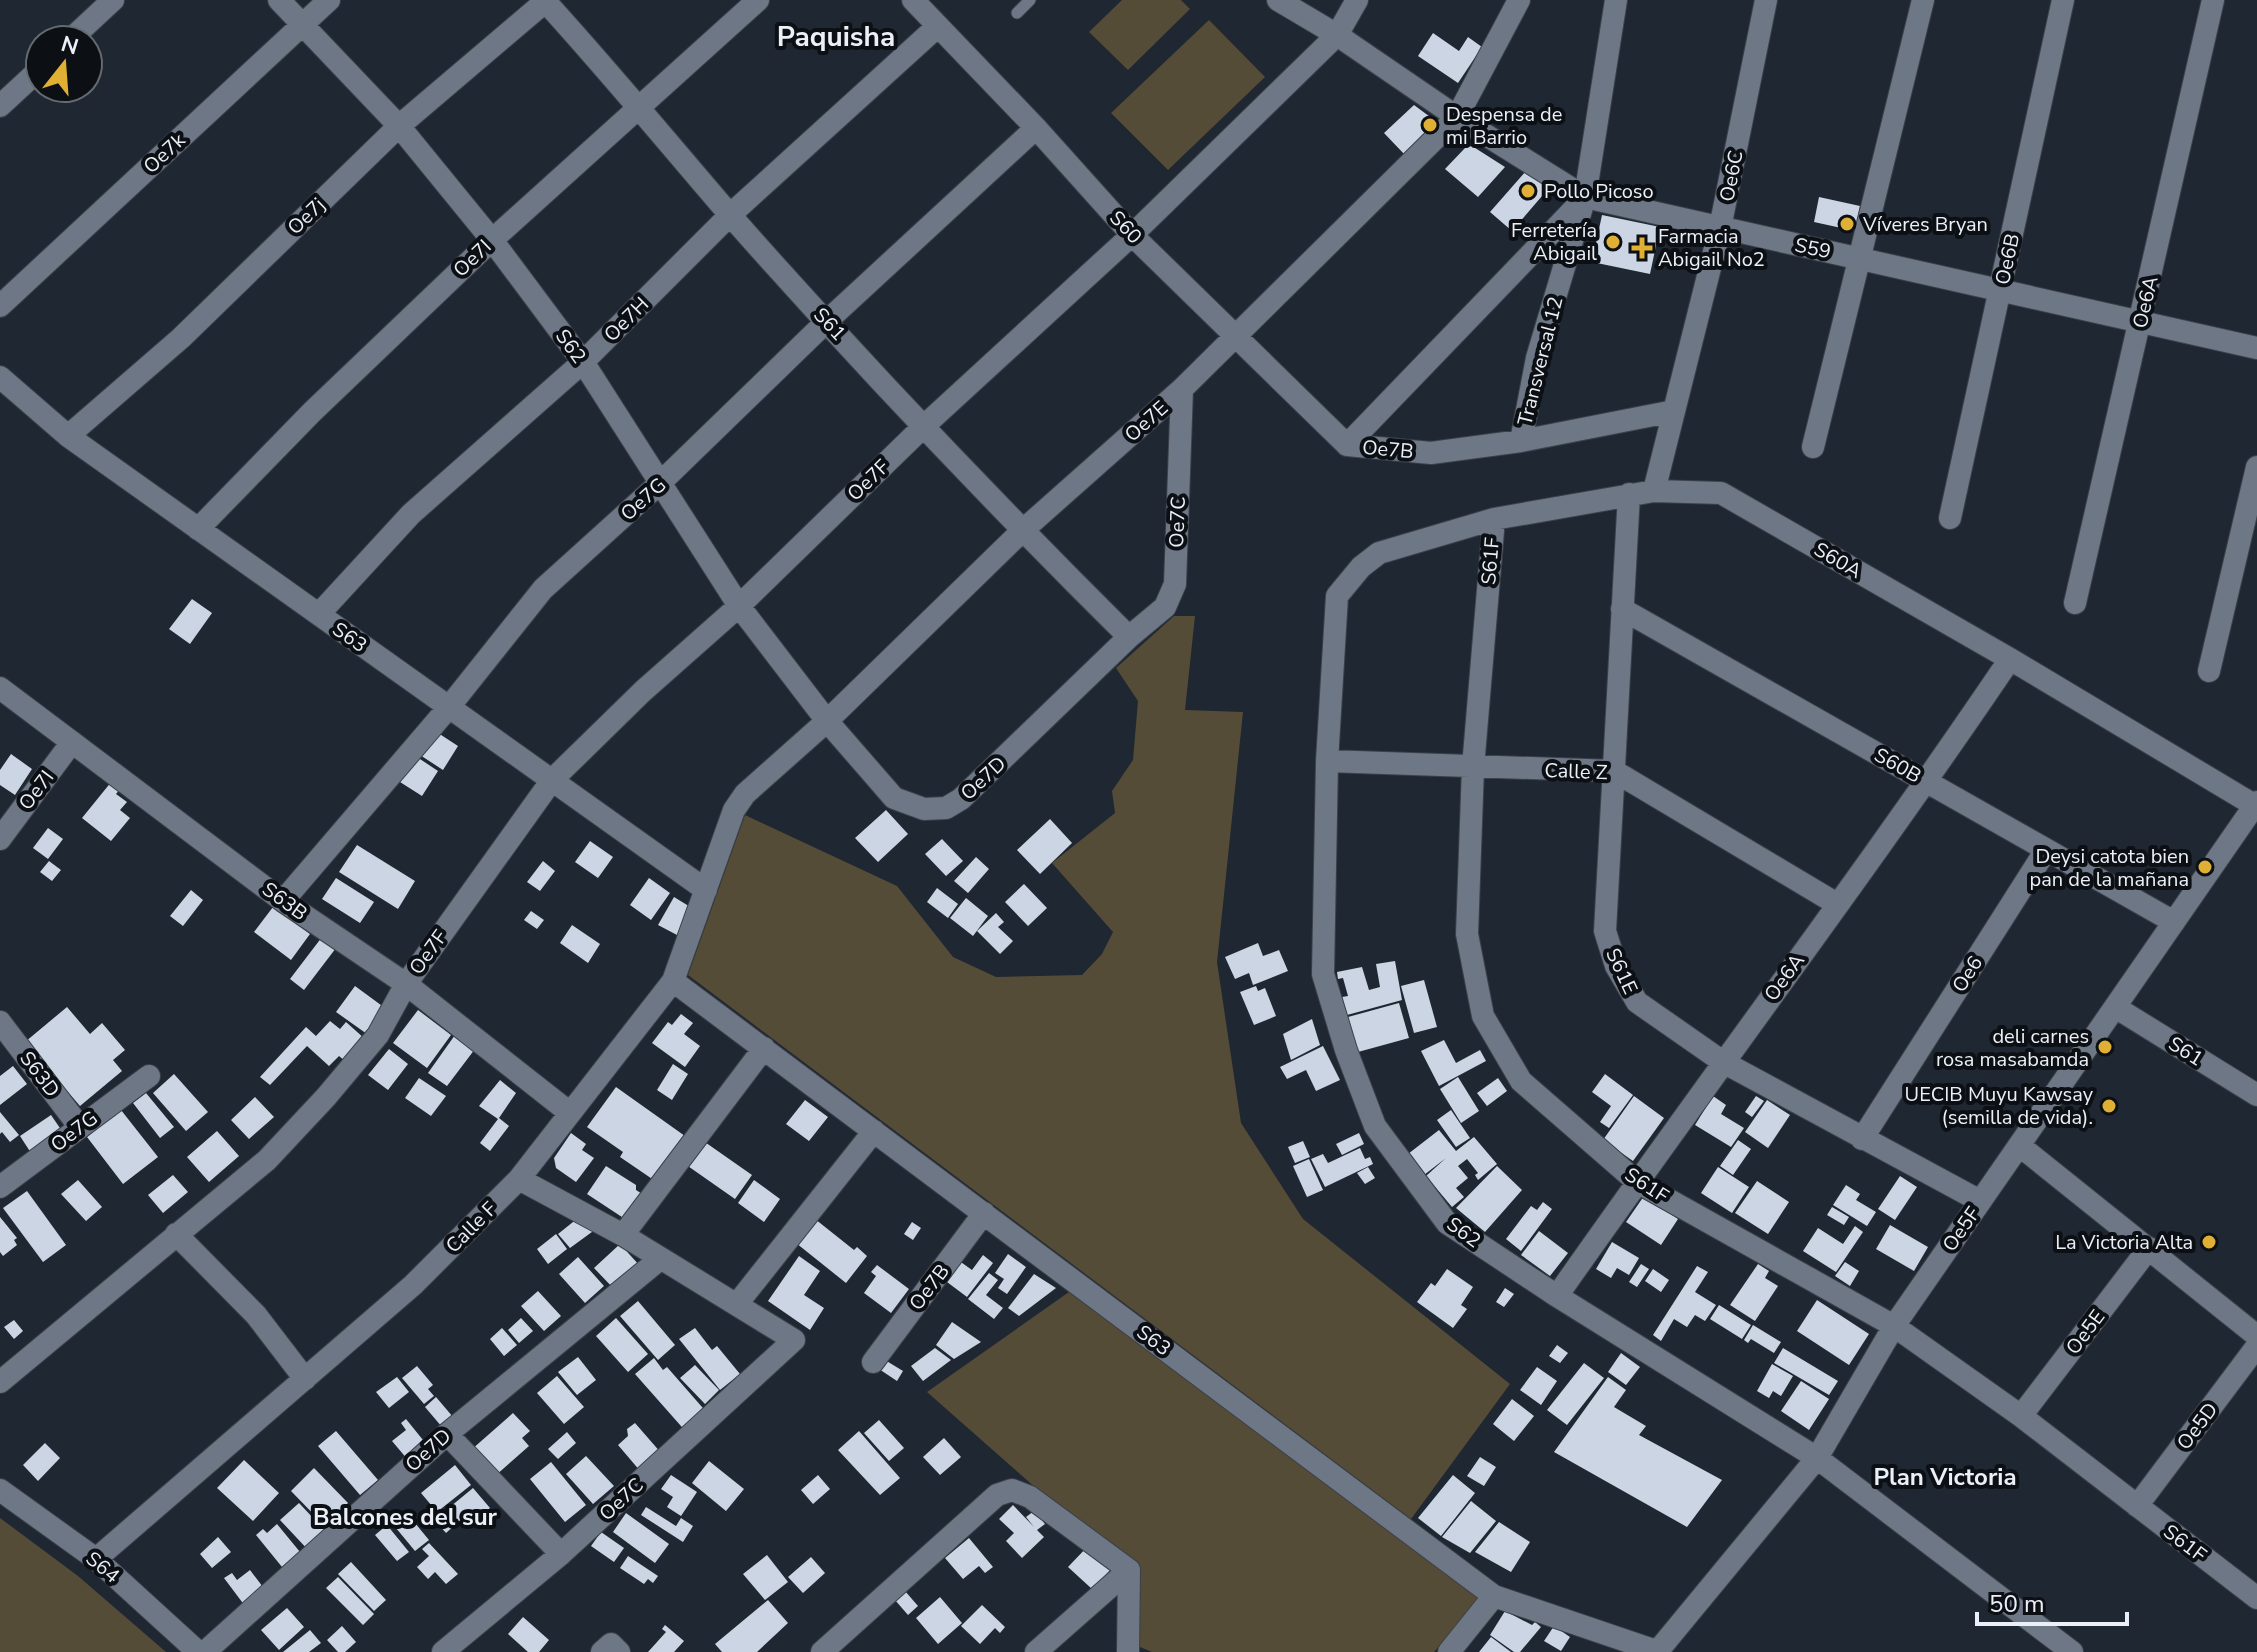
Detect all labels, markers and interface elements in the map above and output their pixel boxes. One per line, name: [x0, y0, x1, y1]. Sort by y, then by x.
district label: Paquisha: [777, 18, 895, 56]
north arrow: [24, 24, 104, 104]
text: N: [57, 29, 82, 63]
place label: Despensa de mi Barrio: [1446, 101, 1562, 151]
marker: Despensa de mi Barrio: [1421, 116, 1439, 134]
street label: Oe7k: [138, 126, 192, 180]
street label: Oe6C: [1713, 148, 1750, 204]
place label: Pollo Picoso: [1544, 178, 1654, 205]
marker: Pollo Picoso: [1519, 182, 1537, 200]
street label: Oe7j: [282, 192, 331, 241]
street label: S60: [1103, 205, 1148, 250]
place label: Víveres Bryan: [1862, 211, 1988, 238]
marker: Víveres Bryan: [1838, 215, 1856, 233]
place label: Ferretería Abigail: [1511, 217, 1597, 267]
place label: Farmacia Abigail No2: [1658, 223, 1765, 273]
street label: Oe6B: [1989, 231, 2026, 287]
street label: S59: [1792, 232, 1833, 265]
marker: Ferretería Abigail: [1604, 233, 1622, 251]
street label: Oe7I: [447, 234, 497, 283]
marker: Farmacia Abigail No2: [1633, 239, 1651, 257]
street label: Oe6A: [2126, 273, 2165, 331]
street label: Oe7H: [598, 291, 655, 348]
street label: Transversal 12: [1511, 294, 1570, 428]
street label: S61: [807, 302, 852, 347]
street label: S62: [549, 324, 592, 369]
street label: Oe7E: [1119, 395, 1174, 448]
street label: Oe7B: [1361, 434, 1415, 465]
street label: Oe7F: [841, 454, 895, 507]
street label: Oe7G: [615, 472, 672, 527]
street label: Oe7C: [1163, 496, 1192, 548]
street label: S61F: [1475, 536, 1506, 586]
street label: S60A: [1809, 536, 1867, 585]
street label: S63: [327, 616, 372, 659]
street label: S60B: [1869, 742, 1926, 789]
street label: Oe7D: [955, 750, 1012, 806]
street label: Calle Z: [1544, 757, 1608, 786]
street label: Oe7I: [13, 765, 60, 816]
place label: Deysi catota bien pan de la mañana: [2030, 843, 2189, 893]
marker: Deysi catota bien pan de la mañana: [2196, 858, 2214, 876]
street label: S63B: [257, 876, 313, 927]
street label: Oe7F: [403, 925, 454, 980]
street label: S61E: [1599, 944, 1644, 999]
street label: Oe6A: [1758, 948, 1811, 1006]
street label: Oe6: [1946, 951, 1989, 998]
place label: deli carnes rosa masabamda: [1936, 1023, 2089, 1073]
street label: S61: [2163, 1030, 2208, 1072]
marker: deli carnes rosa masabamda: [2096, 1038, 2114, 1056]
street label: S63D: [13, 1046, 66, 1103]
place label: UECIB Muyu Kawsay (semilla de vida).: [1905, 1081, 2094, 1131]
marker: UECIB Muyu Kawsay (semilla de vida).: [2100, 1097, 2118, 1115]
street label: Oe7G: [45, 1105, 103, 1158]
street label: S61F: [1620, 1161, 1674, 1210]
street label: Calle F: [440, 1196, 503, 1259]
street label: Oe5F: [1936, 1201, 1987, 1257]
street label: S62: [1441, 1211, 1486, 1254]
place label: La Victoria Alta: [2055, 1229, 2193, 1256]
marker: La Victoria Alta: [2200, 1233, 2218, 1251]
street label: Oe7B: [903, 1259, 956, 1316]
street label: Oe5E: [2060, 1304, 2111, 1360]
street label: S63: [1131, 1319, 1176, 1362]
street label: Oe5D: [2171, 1397, 2224, 1456]
street label: Oe7D: [400, 1423, 457, 1478]
district label: Plan Victoria: [1873, 1461, 2017, 1493]
street label: Oe7C: [593, 1472, 649, 1527]
district label: Balcones del sur: [313, 1501, 498, 1533]
street label: S61F: [2158, 1518, 2212, 1568]
street label: S64: [80, 1545, 125, 1589]
scale bar: [1977, 1576, 2127, 1626]
text: 50 m: [1989, 1588, 2045, 1620]

